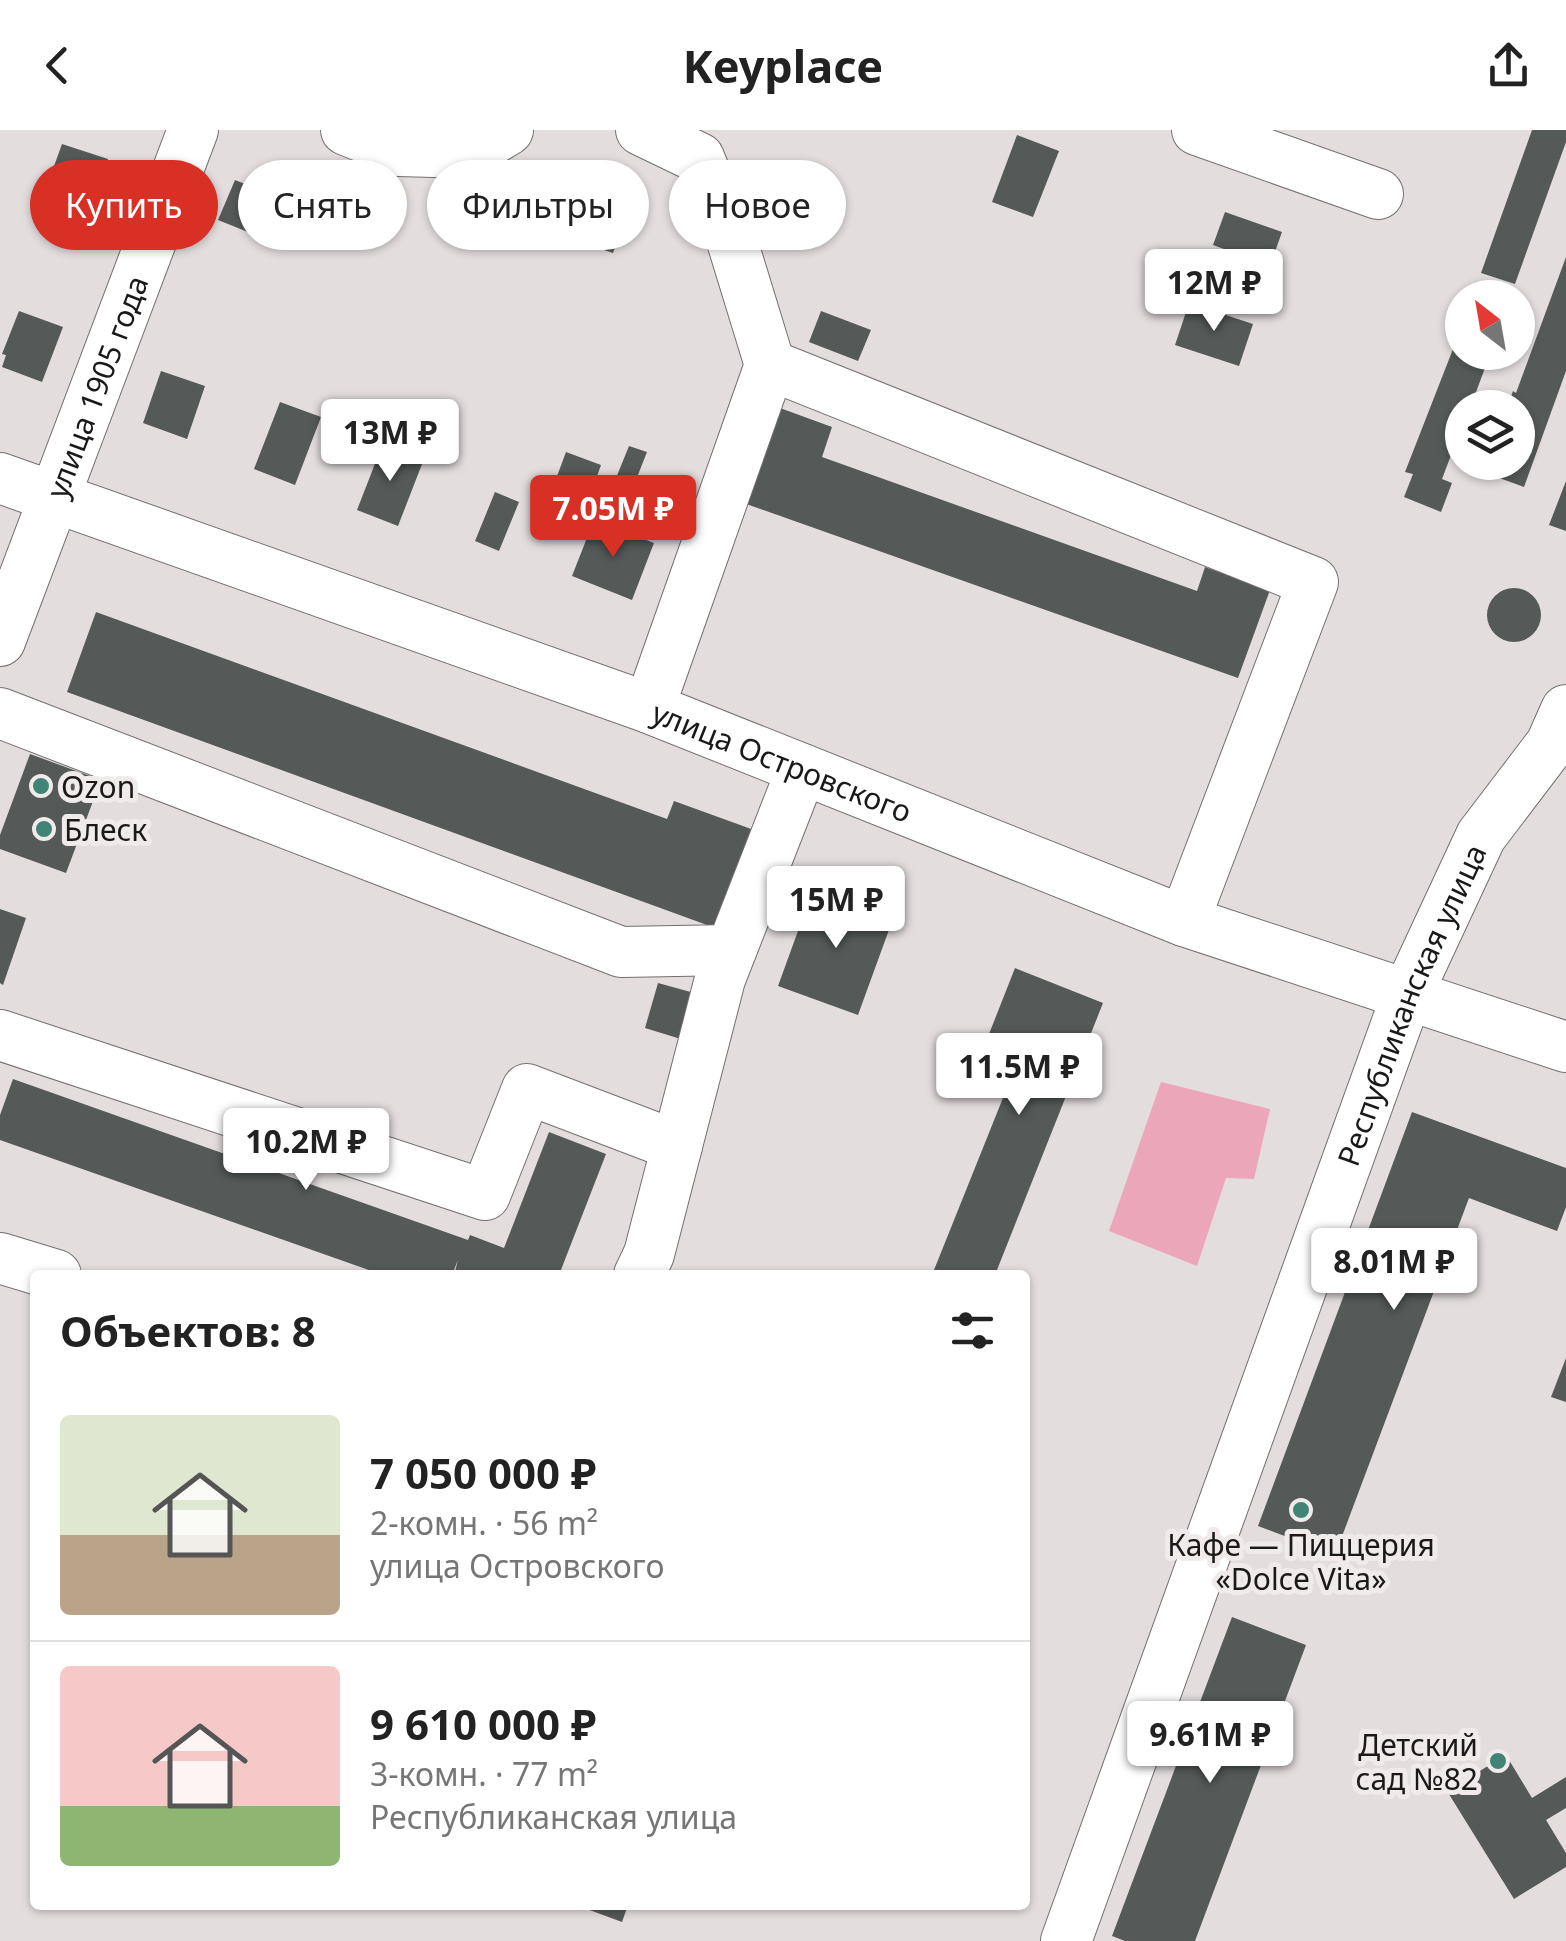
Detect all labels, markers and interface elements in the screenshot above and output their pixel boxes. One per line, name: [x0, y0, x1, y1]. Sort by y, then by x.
text: Keyplace: [683, 35, 883, 96]
icon: back: [30, 38, 85, 93]
icon: share: [1481, 38, 1536, 93]
chip: Купить: [30, 160, 218, 250]
chip: Снять: [238, 160, 407, 250]
chip: Фильтры: [427, 160, 649, 250]
chip: Новое: [669, 160, 846, 250]
pin: 12M ₽: [1144, 249, 1284, 334]
text: 12M ₽: [1167, 260, 1261, 303]
street label: улица 1905 года: [35, 270, 157, 504]
north arrow: [1445, 280, 1535, 370]
map controls: [1445, 280, 1535, 480]
button: layers: [1445, 390, 1535, 480]
pin: 13M ₽: [320, 399, 460, 484]
text: 13M ₽: [343, 410, 437, 453]
pin: 7.05M ₽: [521, 475, 705, 560]
text: 7.05M ₽: [552, 486, 674, 529]
street label: улица Островского: [646, 691, 918, 831]
place label: Ozon: [61, 766, 135, 807]
marker: Ozon: [30, 775, 52, 797]
place label: Блеск: [64, 809, 147, 850]
marker: Блеск: [33, 818, 55, 840]
street label: Республиканская улица: [1327, 837, 1495, 1171]
pin: 15M ₽: [766, 866, 906, 951]
text: 15M ₽: [789, 877, 883, 920]
pin: 11.5M ₽: [927, 1033, 1111, 1118]
text: 11.5M ₽: [958, 1044, 1080, 1087]
pin: 10.2M ₽: [214, 1108, 398, 1193]
text: 10.2M ₽: [245, 1119, 367, 1162]
pin: 8.01M ₽: [1302, 1228, 1486, 1313]
text: 8.01M ₽: [1333, 1239, 1455, 1282]
text: Объектов: 8: [60, 1302, 316, 1359]
icon: filters: [945, 1303, 1000, 1358]
text: 7 050 000 ₽: [370, 1444, 596, 1501]
icon: home: [140, 1455, 260, 1575]
marker: Кафе — Пиццерия «Dolce Vita»: [1290, 1499, 1312, 1521]
text: 2-комн. · 56 m²: [370, 1501, 598, 1544]
place label: Кафе — Пиццерия «Dolce Vita»: [1167, 1524, 1435, 1599]
text: улица Островского: [370, 1544, 664, 1587]
text: 9 610 000 ₽: [370, 1695, 596, 1752]
pin: 9.61M ₽: [1118, 1701, 1302, 1786]
icon: home: [140, 1706, 260, 1826]
text: 9.61M ₽: [1149, 1712, 1271, 1755]
place label: Детский сад №82: [1356, 1724, 1478, 1799]
marker: Детский сад №82: [1487, 1750, 1509, 1772]
text: 3-комн. · 77 m²: [370, 1752, 598, 1795]
text: Республиканская улица: [370, 1795, 737, 1838]

